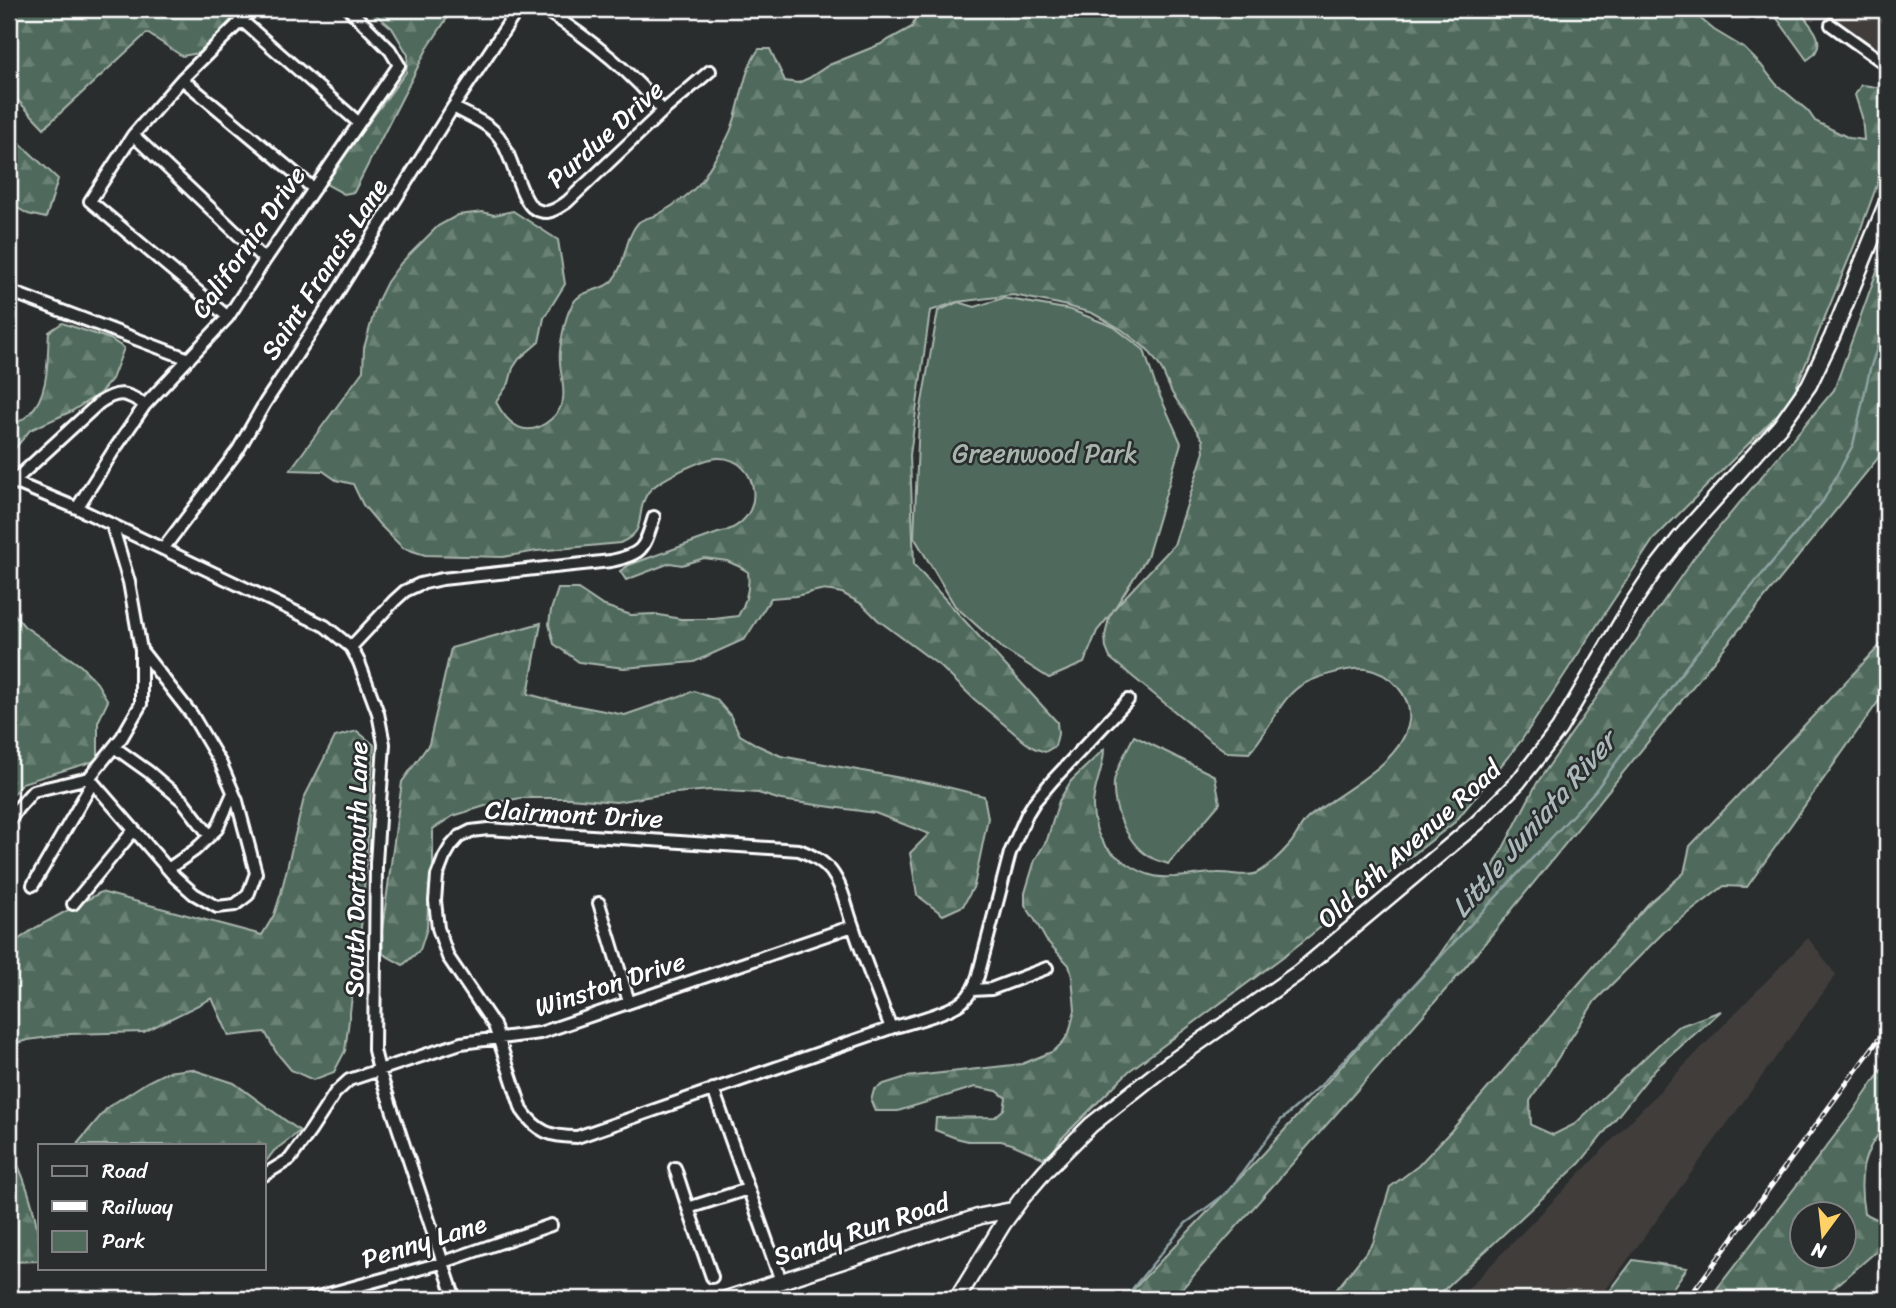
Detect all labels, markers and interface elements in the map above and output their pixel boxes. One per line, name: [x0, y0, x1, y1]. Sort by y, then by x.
street label: Purdue Drive: [535, 68, 675, 200]
street label: California Drive: [178, 156, 318, 328]
street label: Saint Francis Lane: [248, 168, 401, 369]
park label: Greenwood Park: [952, 430, 1138, 476]
water label: Little Juniata River: [1438, 716, 1632, 929]
street label: South Dartmouth Lane: [331, 740, 381, 998]
street label: Old 6th Avenue Road: [1306, 746, 1514, 940]
street label: Clairmont Drive: [484, 786, 664, 842]
street label: Winston Drive: [528, 938, 692, 1030]
legend: [38, 1144, 266, 1270]
text: Road: [102, 1152, 149, 1190]
street label: Sandy Run Road: [767, 1178, 957, 1279]
text: Railway: [102, 1188, 173, 1226]
street label: Penny Lane: [356, 1200, 493, 1282]
north arrow: [1787, 1200, 1857, 1270]
text: Park: [102, 1222, 145, 1260]
text: N: [1807, 1233, 1830, 1269]

